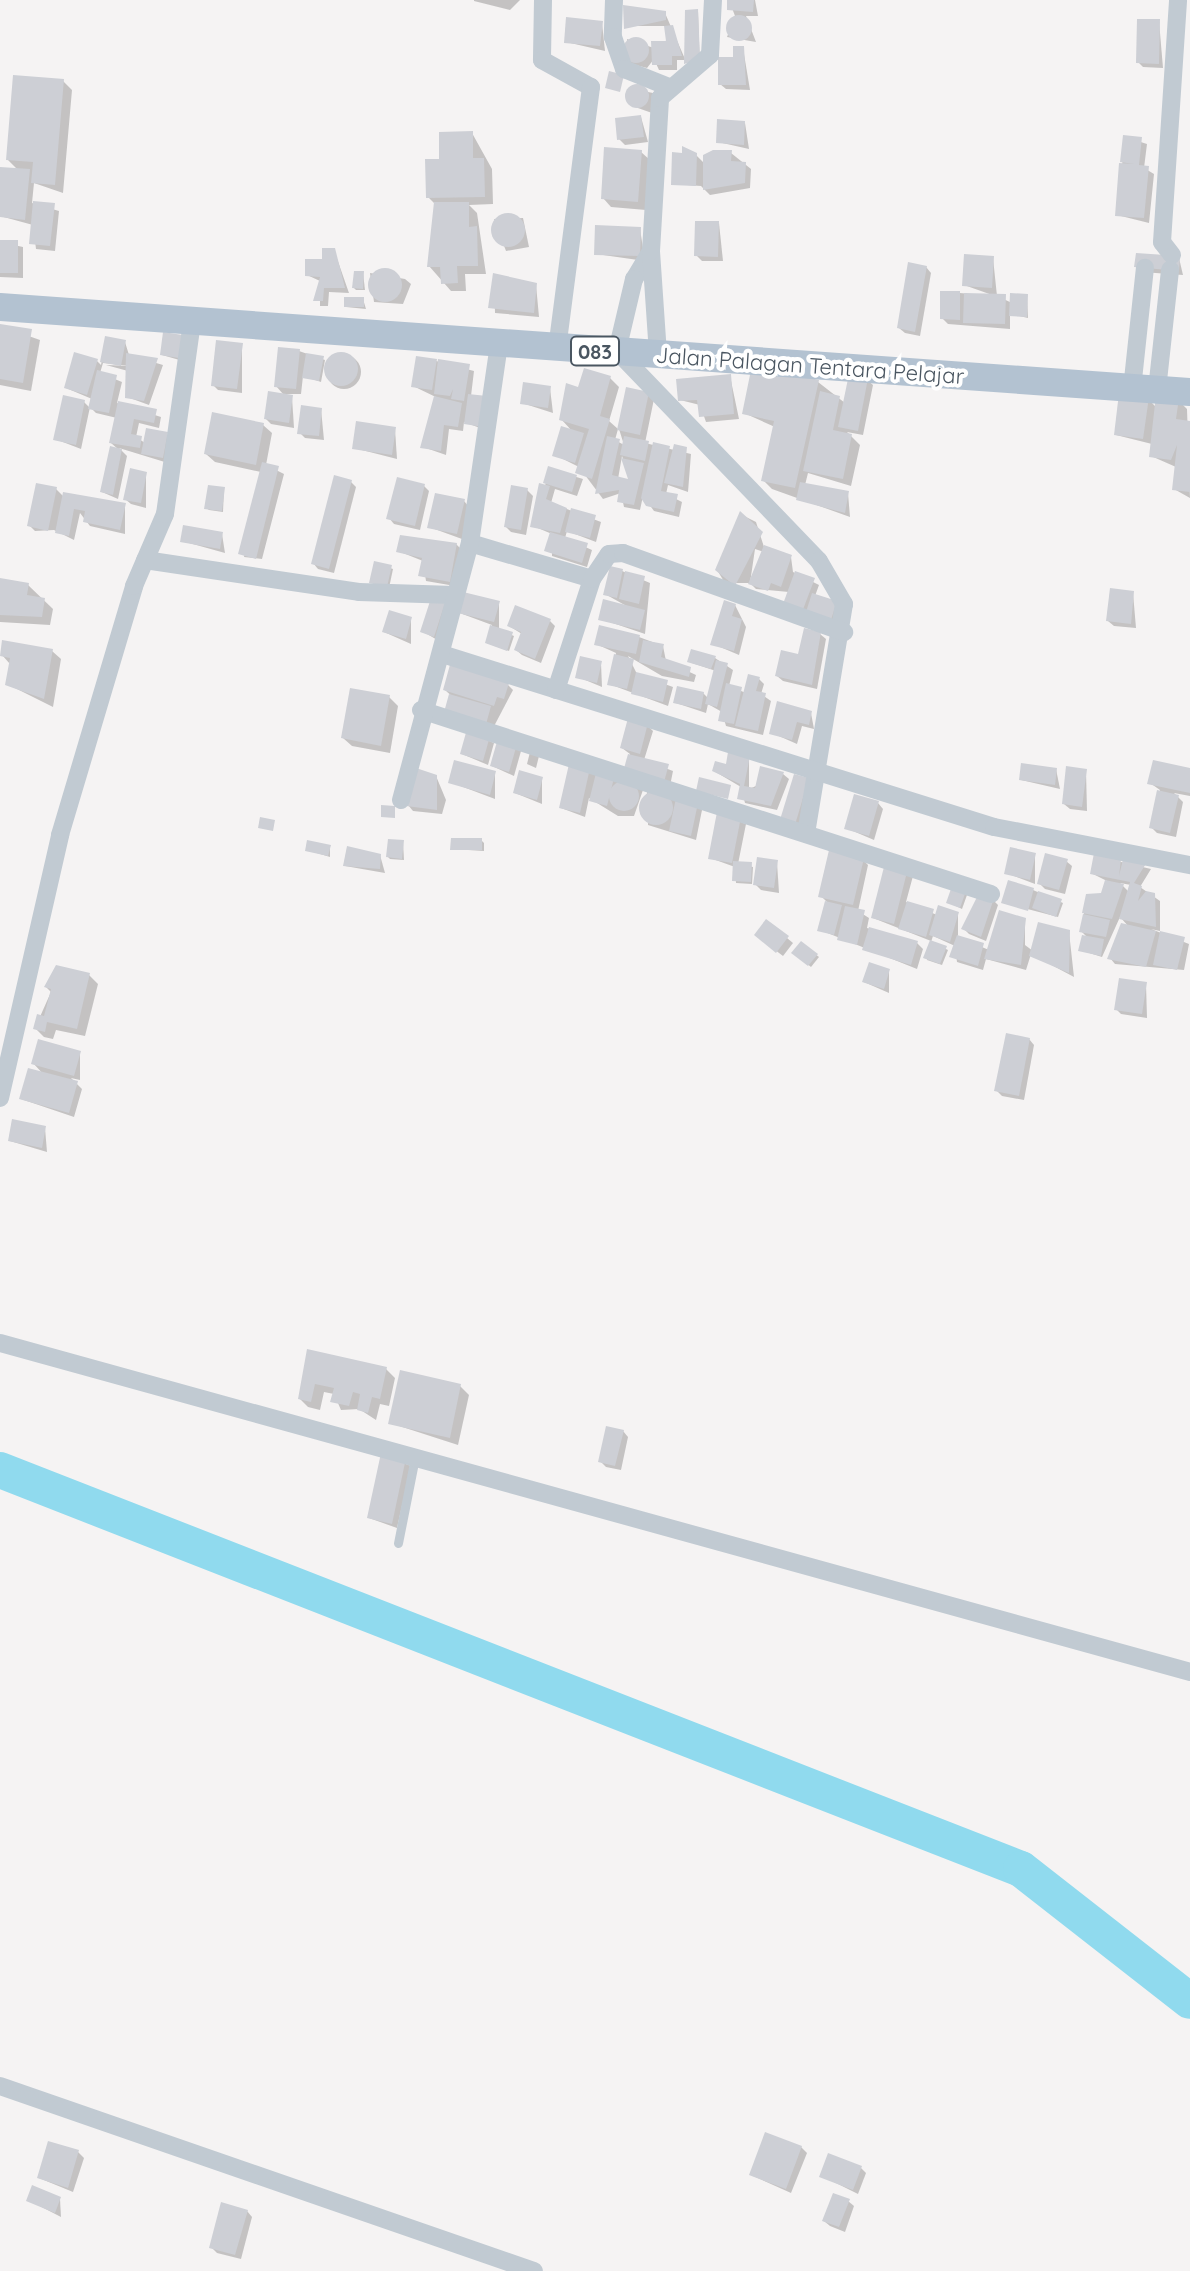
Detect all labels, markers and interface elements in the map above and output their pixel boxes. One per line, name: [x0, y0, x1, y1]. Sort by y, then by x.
road number: 083: [569, 335, 621, 367]
street label: Jalan Palagan Tentara Pelajar: [655, 342, 965, 390]

